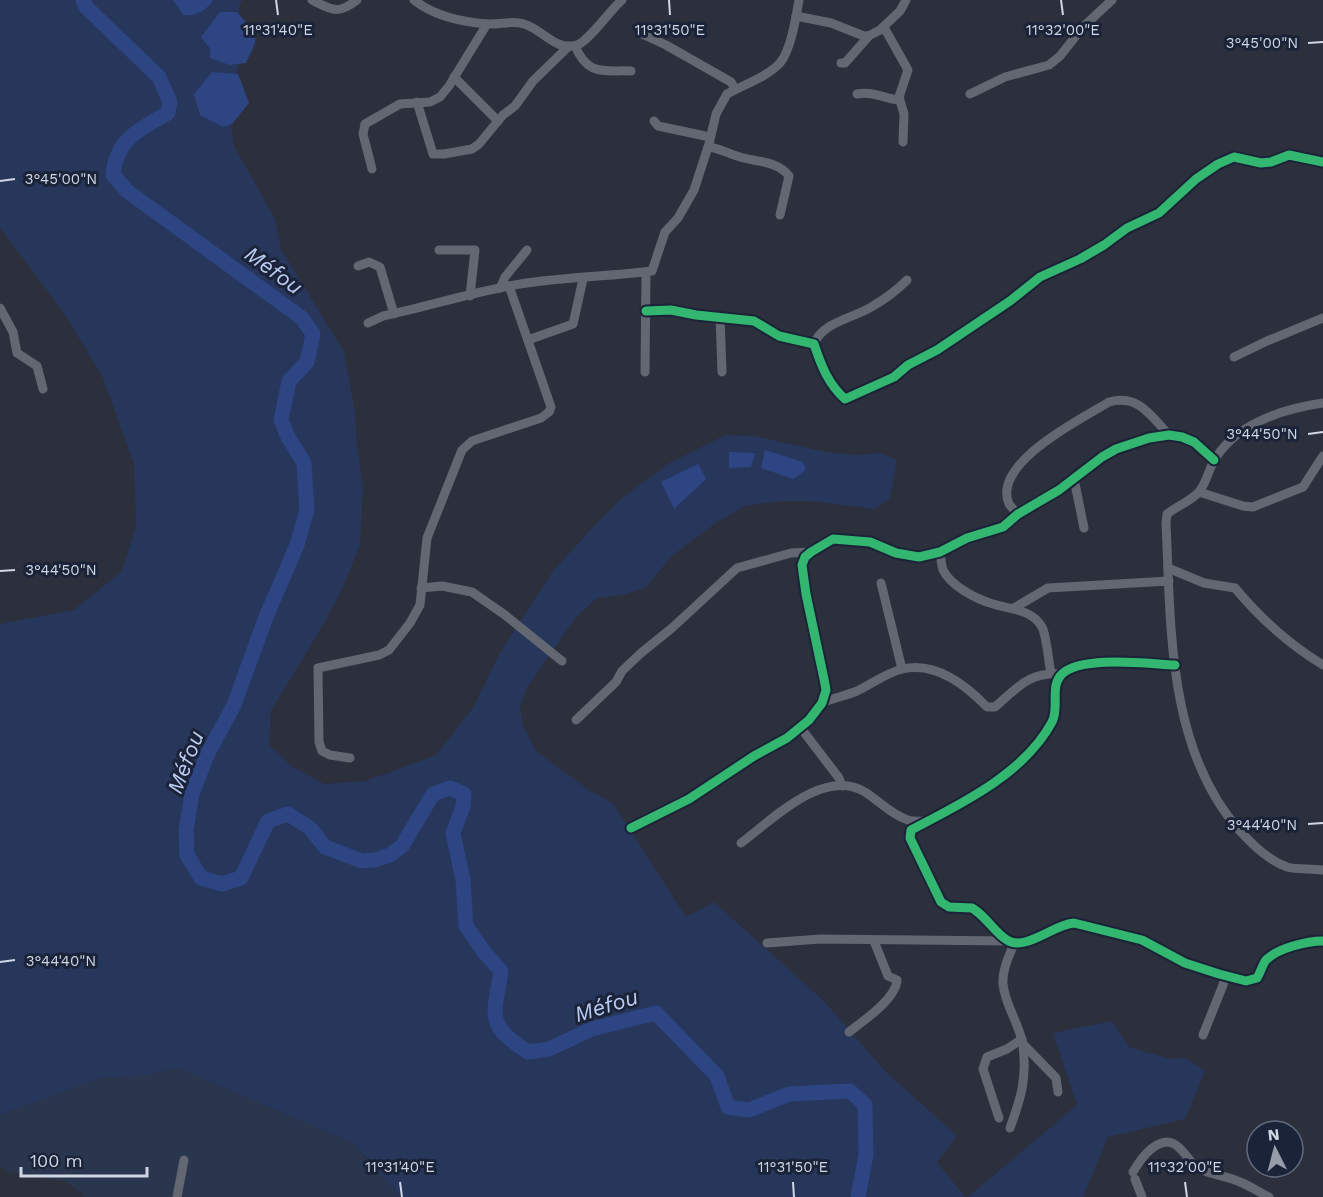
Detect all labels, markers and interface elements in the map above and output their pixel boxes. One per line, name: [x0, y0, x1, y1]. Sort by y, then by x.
text: 11°31'40"E: [243, 21, 313, 39]
text: 11°31'50"E: [635, 21, 705, 39]
text: 11°32'00"E: [1026, 21, 1100, 39]
text: 3°45'00"N: [1226, 34, 1298, 52]
text: 3°45'00"N: [25, 170, 97, 188]
water label: Méfou: [240, 241, 307, 300]
text: 3°44'50"N: [1226, 425, 1298, 443]
text: 3°44'50"N: [25, 561, 97, 579]
water label: Méfou: [162, 727, 209, 797]
text: 3°44'40"N: [1227, 816, 1297, 834]
text: 3°44'40"N: [26, 952, 96, 970]
water label: Méfou: [571, 984, 641, 1027]
north arrow: [1245, 1119, 1305, 1179]
text: N: [1267, 1125, 1280, 1145]
scale bar: [21, 1140, 147, 1178]
text: 100 m: [30, 1150, 83, 1171]
text: 11°31'40"E: [365, 1158, 435, 1176]
text: 11°31'50"E: [758, 1158, 828, 1176]
text: 11°32'00"E: [1148, 1158, 1222, 1176]

